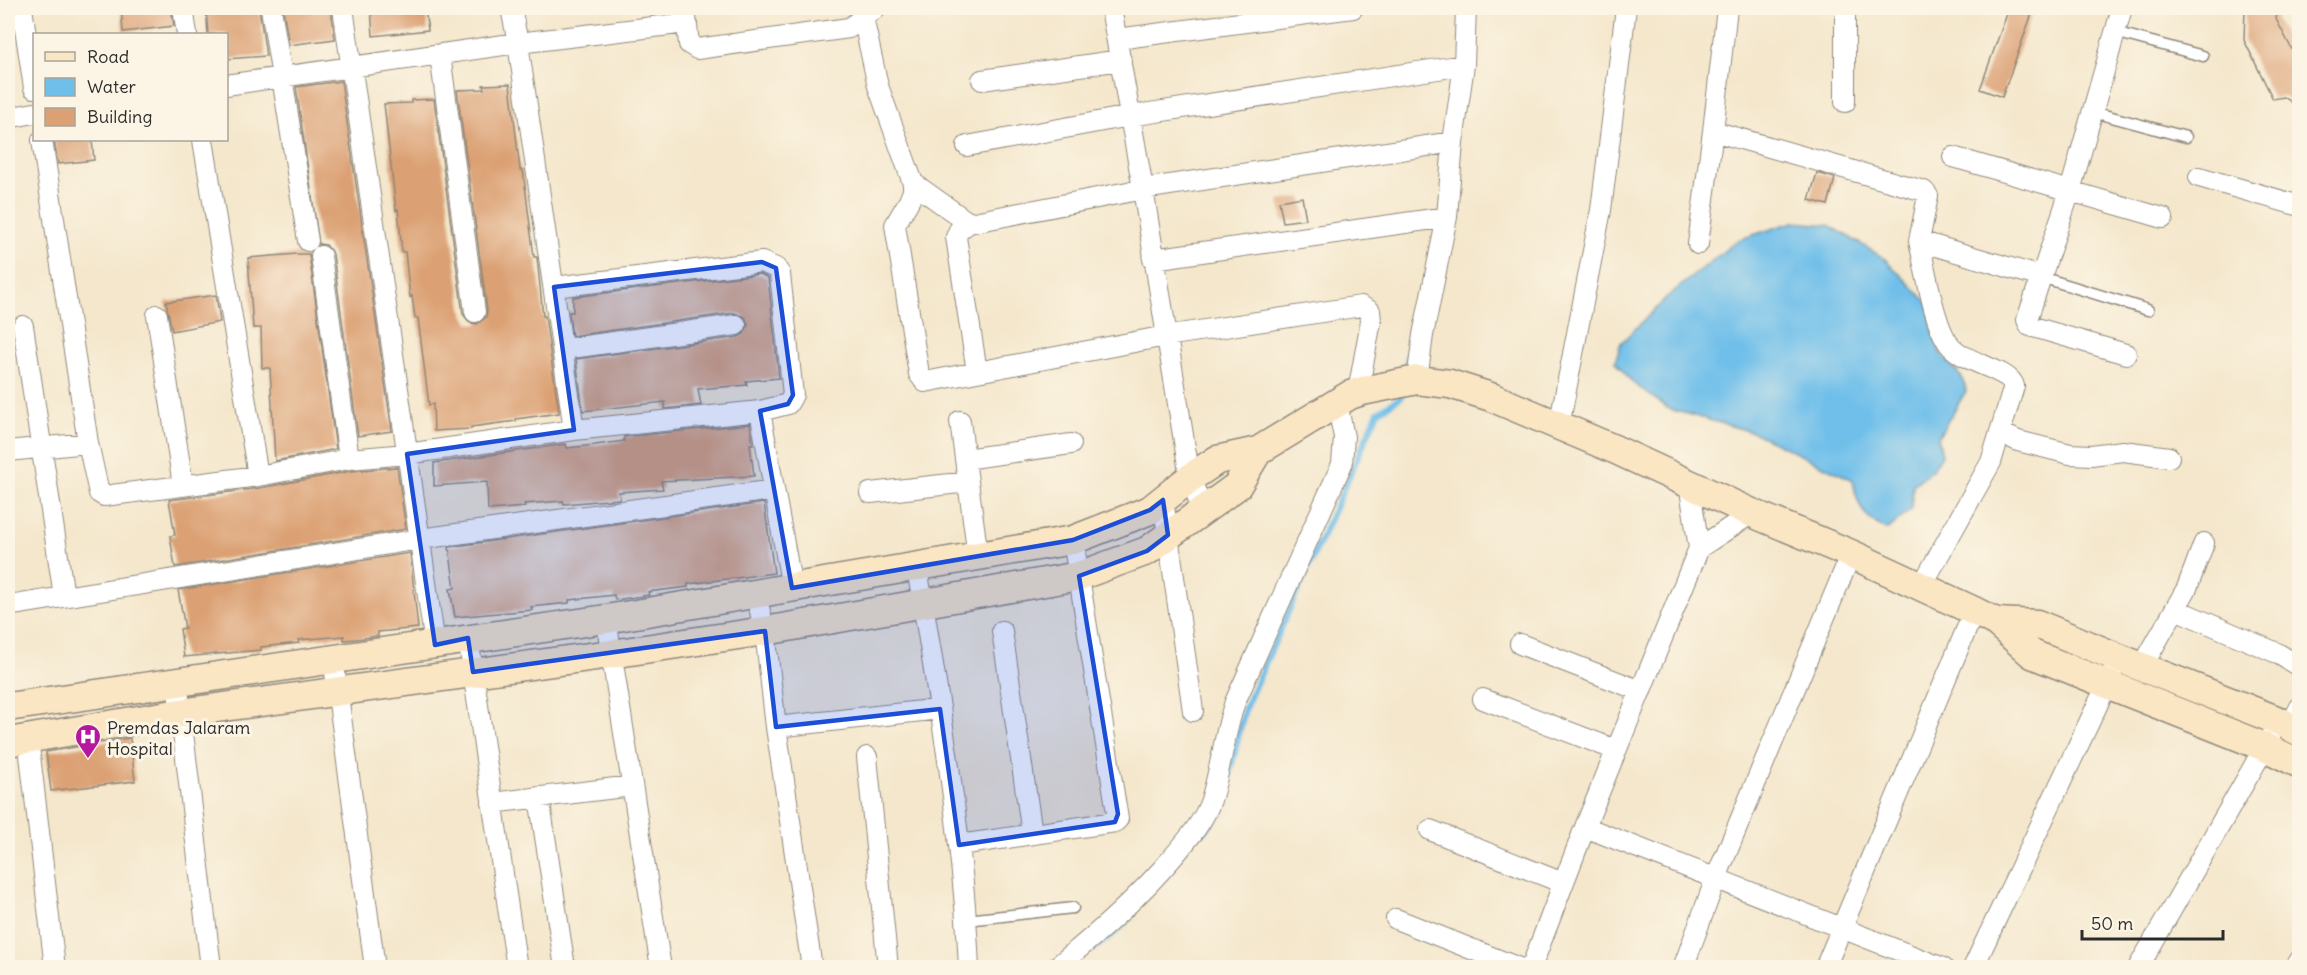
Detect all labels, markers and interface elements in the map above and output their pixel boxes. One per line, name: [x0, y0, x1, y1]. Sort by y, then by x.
legend: [33, 33, 228, 141]
text: Road: [87, 45, 130, 68]
text: Water: [87, 75, 137, 98]
text: Building: [87, 105, 152, 128]
place label: Premdas Jalaram Hospital: [107, 716, 251, 760]
hospital icon: Premdas Jalaram Hospital: [73, 722, 103, 760]
scale bar: [2082, 903, 2223, 941]
text: 50 m: [2091, 912, 2133, 935]

